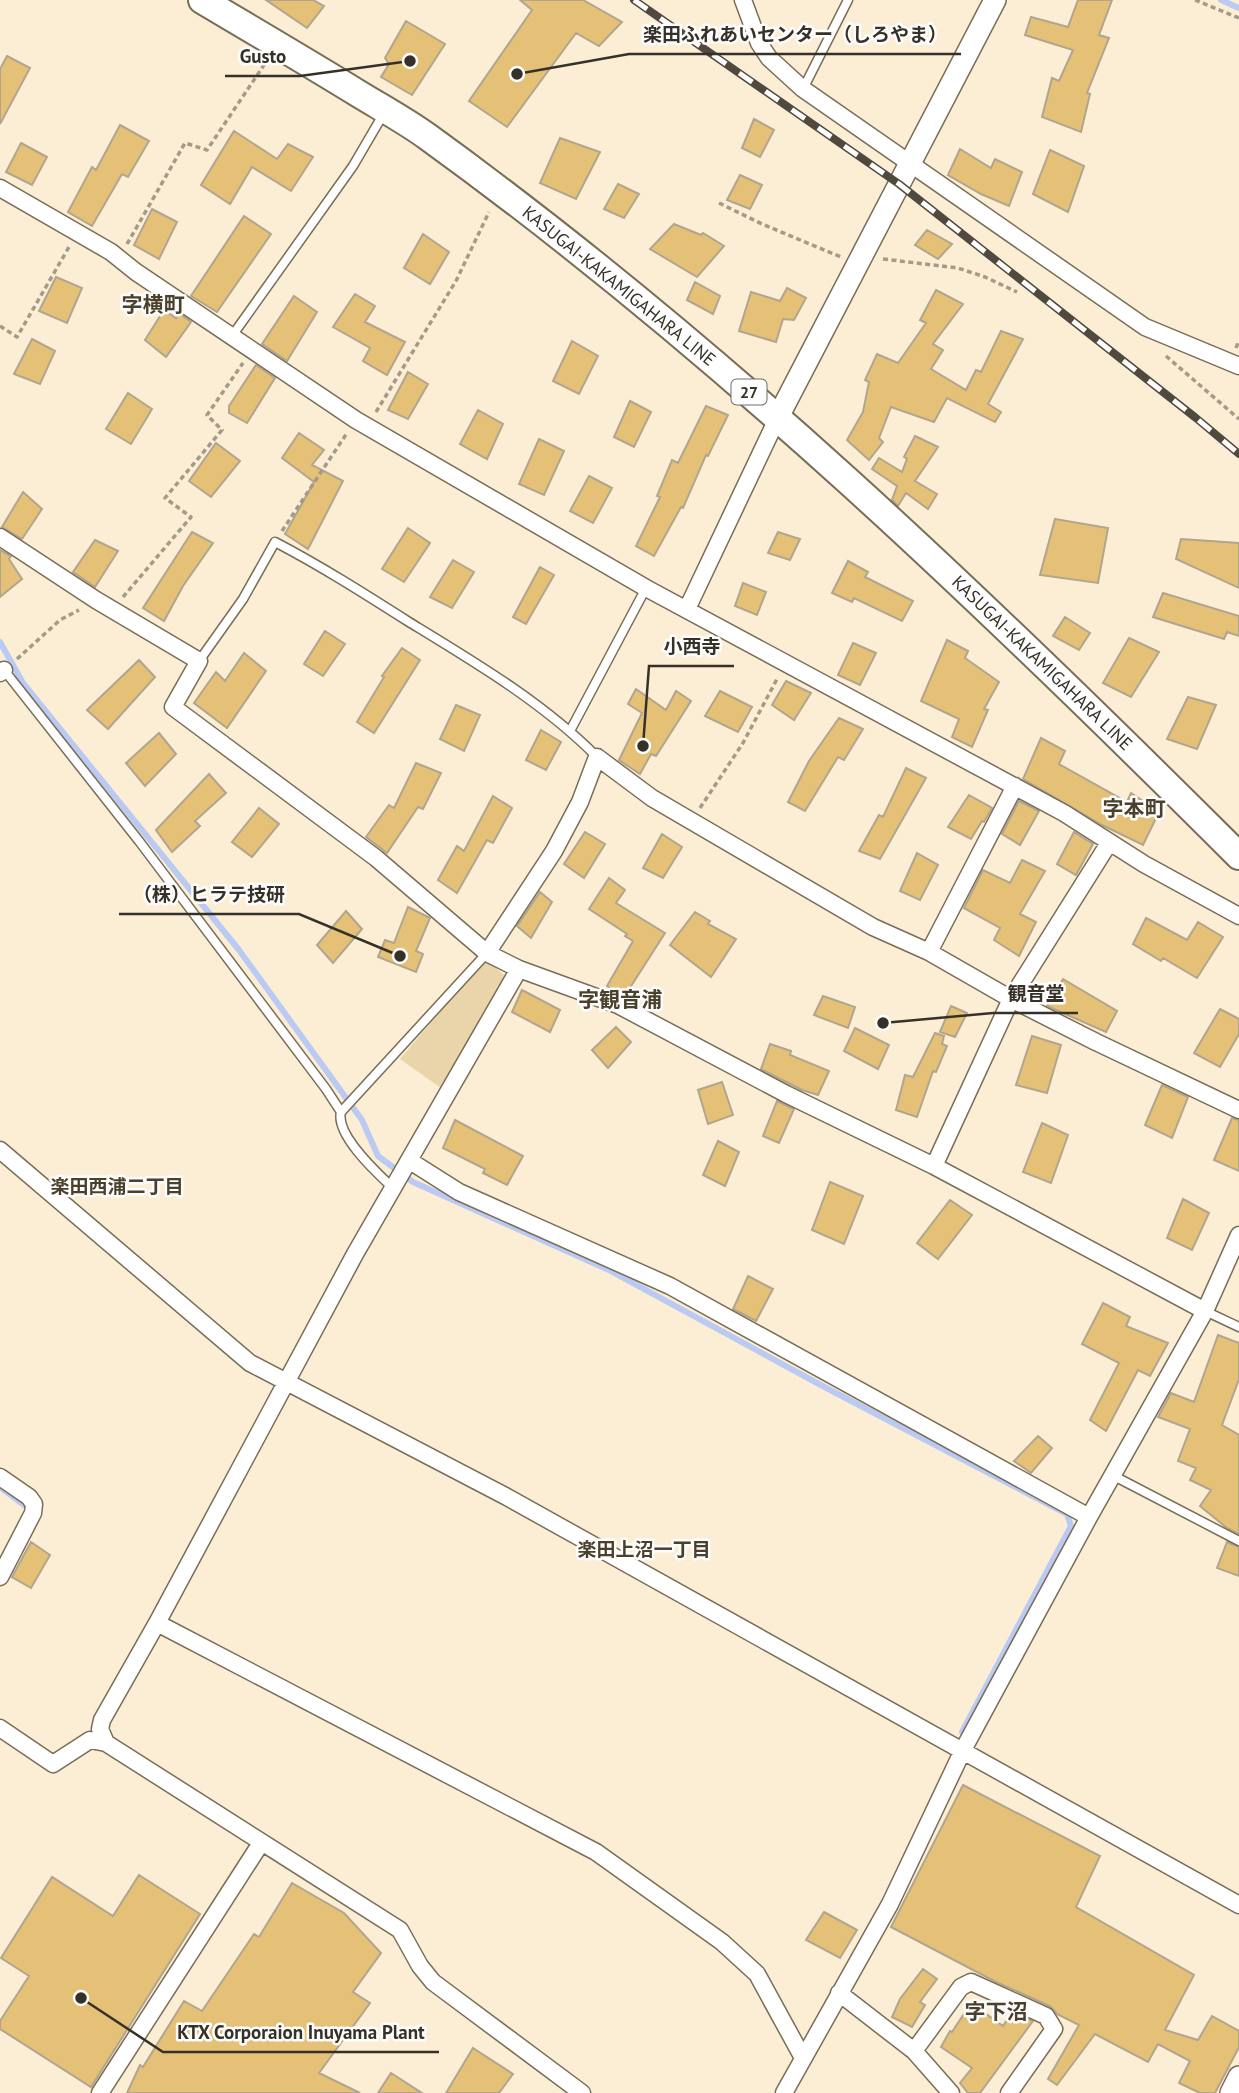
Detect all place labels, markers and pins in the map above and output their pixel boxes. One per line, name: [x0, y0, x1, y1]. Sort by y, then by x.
callout: 楽田ふれあいセンター（しろやま）: [629, 14, 961, 54]
callout: Gusto: [225, 36, 300, 76]
callout: 小西寺: [649, 626, 734, 666]
callout: （株）ヒラテ技研: [119, 874, 299, 914]
callout: 観音堂: [993, 973, 1078, 1013]
callout: KTX Corporaion Inuyama Plant: [163, 2012, 439, 2052]

